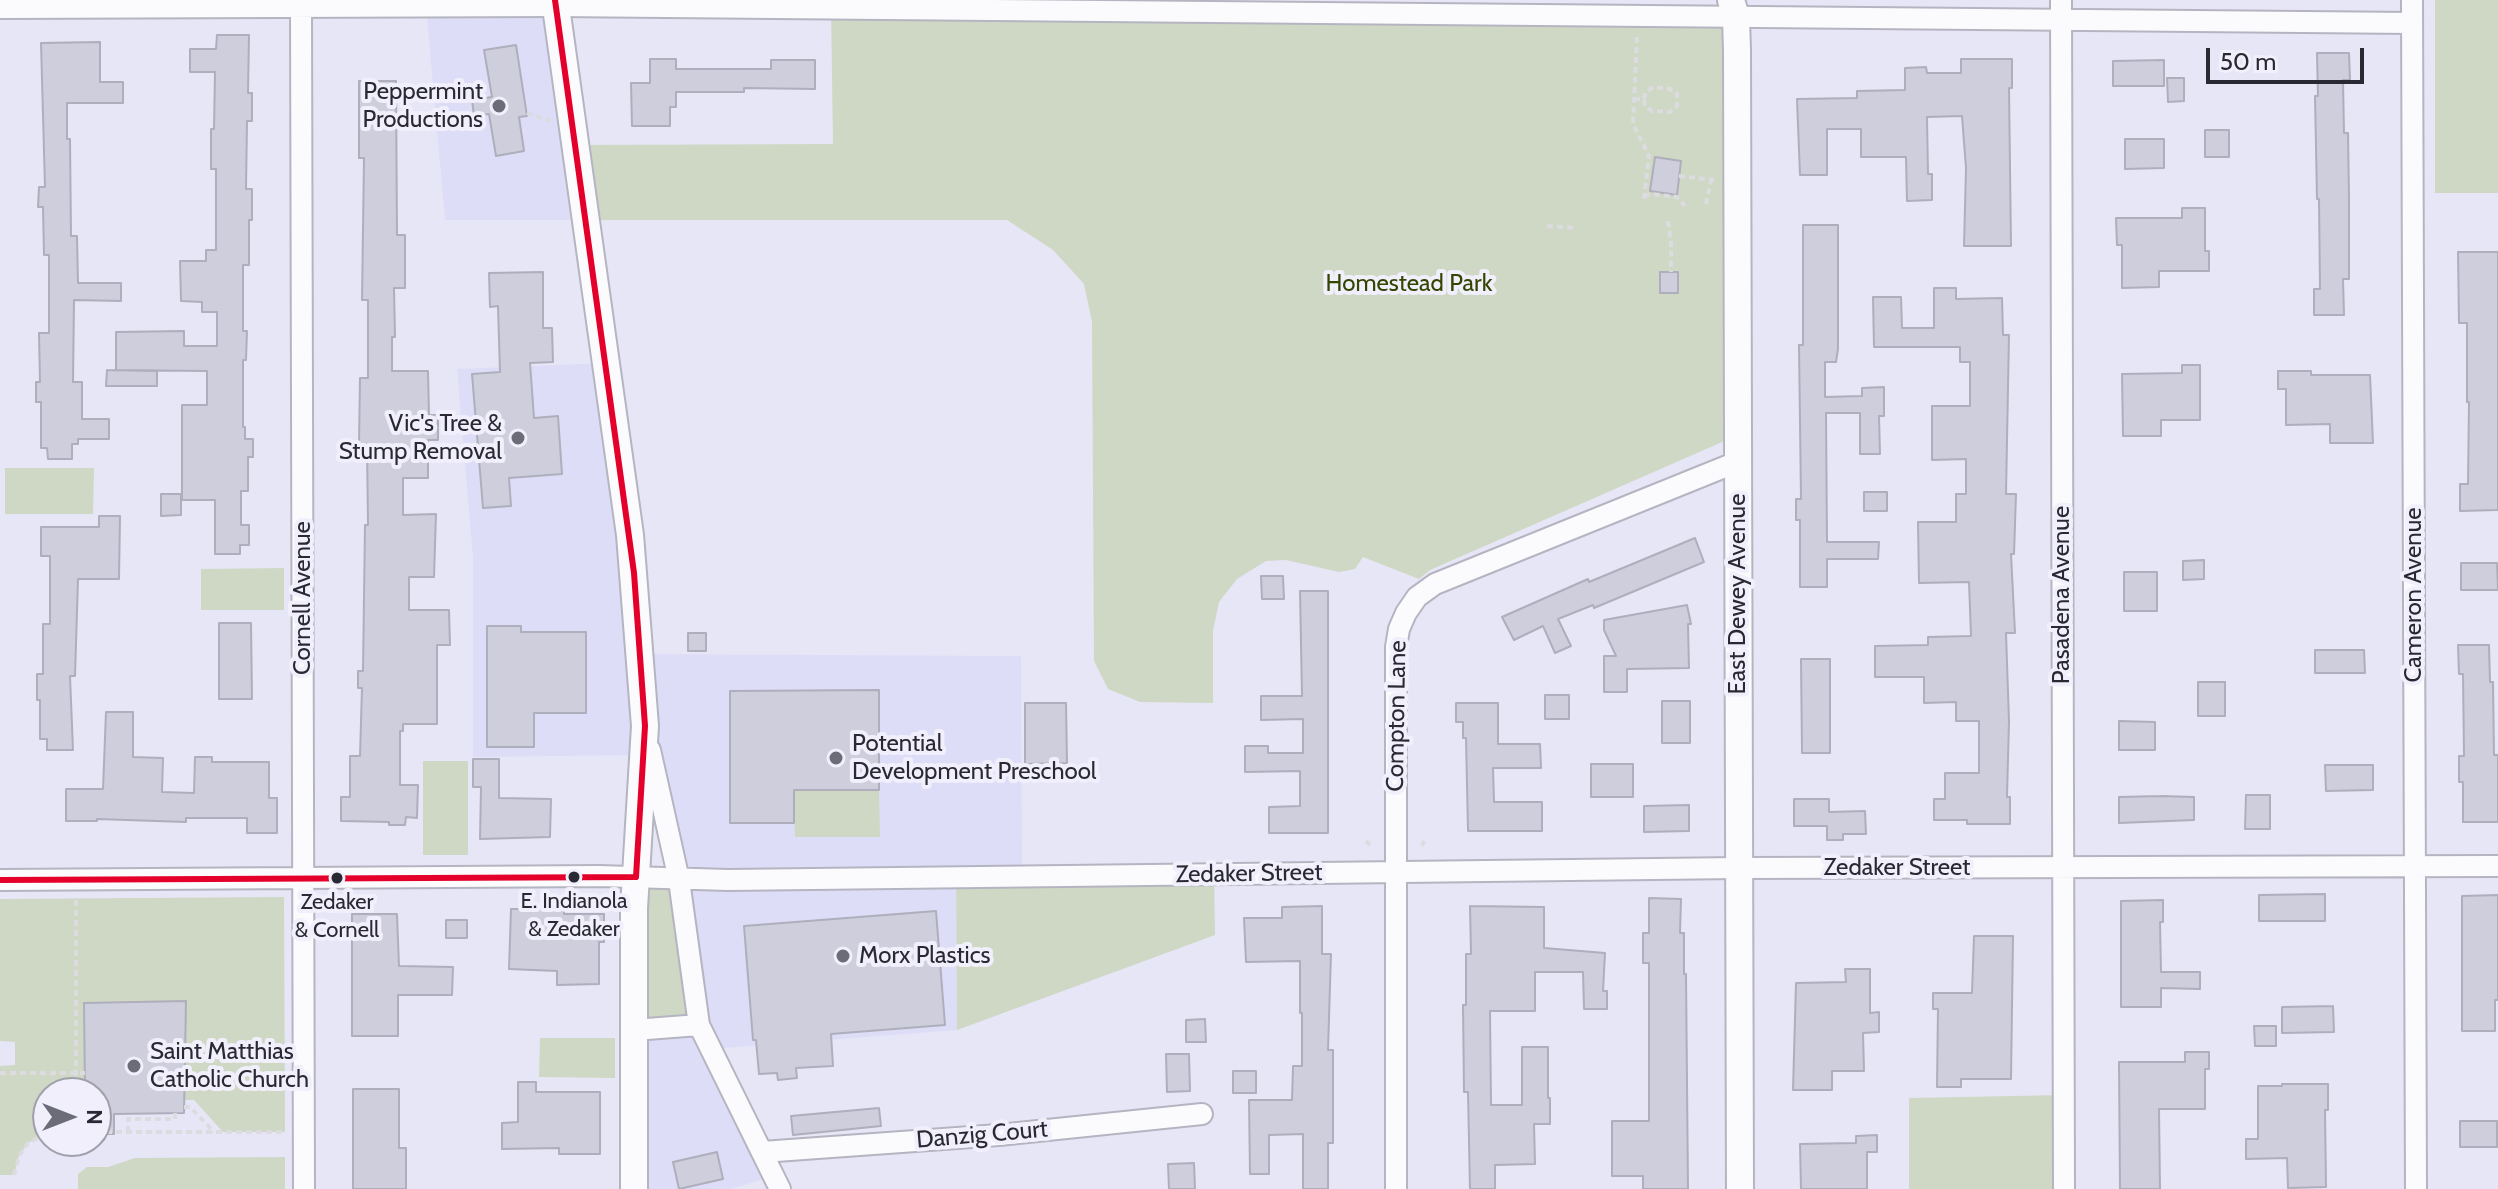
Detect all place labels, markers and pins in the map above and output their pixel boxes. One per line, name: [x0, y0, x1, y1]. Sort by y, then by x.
place label: Peppermint Productions: [362, 78, 483, 134]
marker: Peppermint Productions: [490, 97, 508, 115]
place label: Vic's Tree & Stump Removal: [339, 410, 502, 466]
marker: Vic's Tree & Stump Removal: [509, 429, 527, 447]
place label: Potential Development Preschool: [852, 730, 1097, 786]
marker: Potential Development Preschool: [827, 749, 845, 767]
marker: E. Indianola & Zedaker: [566, 869, 582, 885]
marker: Zedaker & Cornell: [329, 870, 345, 886]
place label: E. Indianola & Zedaker: [520, 889, 628, 940]
place label: Zedaker & Cornell: [295, 890, 379, 942]
place label: Morx Plastics: [859, 942, 990, 970]
marker: Morx Plastics: [834, 947, 852, 965]
place label: Saint Matthias Catholic Church: [150, 1038, 309, 1094]
marker: Saint Matthias Catholic Church: [125, 1057, 143, 1075]

